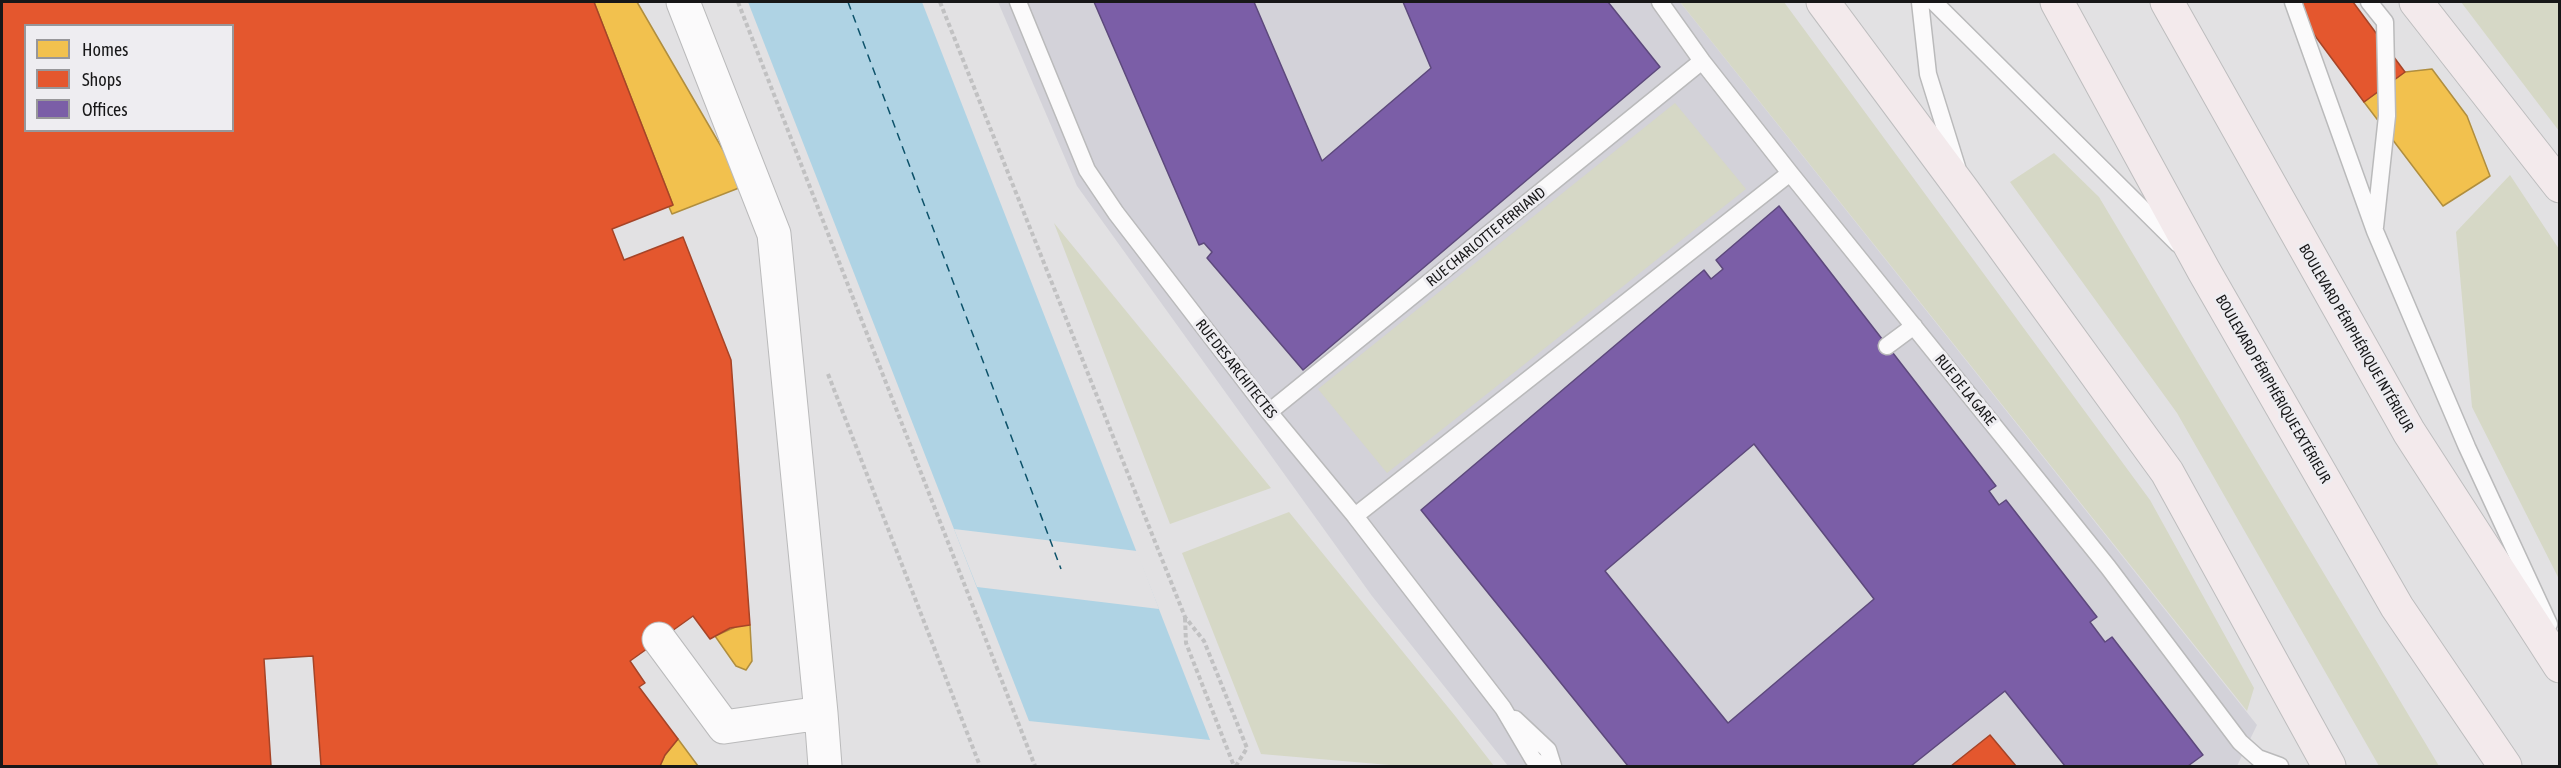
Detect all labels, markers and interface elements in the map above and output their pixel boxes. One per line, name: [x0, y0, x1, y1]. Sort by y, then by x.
legend: [24, 24, 234, 132]
text: Homes: [82, 39, 128, 60]
text: Shops: [82, 69, 122, 90]
text: Offices: [82, 99, 128, 120]
street label: RUE CHARLOTTE PERRIAND: [1423, 183, 1549, 291]
street label: BOULEVARD PÉRIPHÉRIQUE INTÉRIEUR: [2295, 241, 2417, 435]
street label: BOULEVARD PÉRIPHÉRIQUE EXTÉRIEUR: [2212, 292, 2334, 486]
street label: RUE DES ARCHITECTES: [1192, 316, 1280, 422]
street label: RUE DE LA GARE: [1931, 351, 1999, 429]

